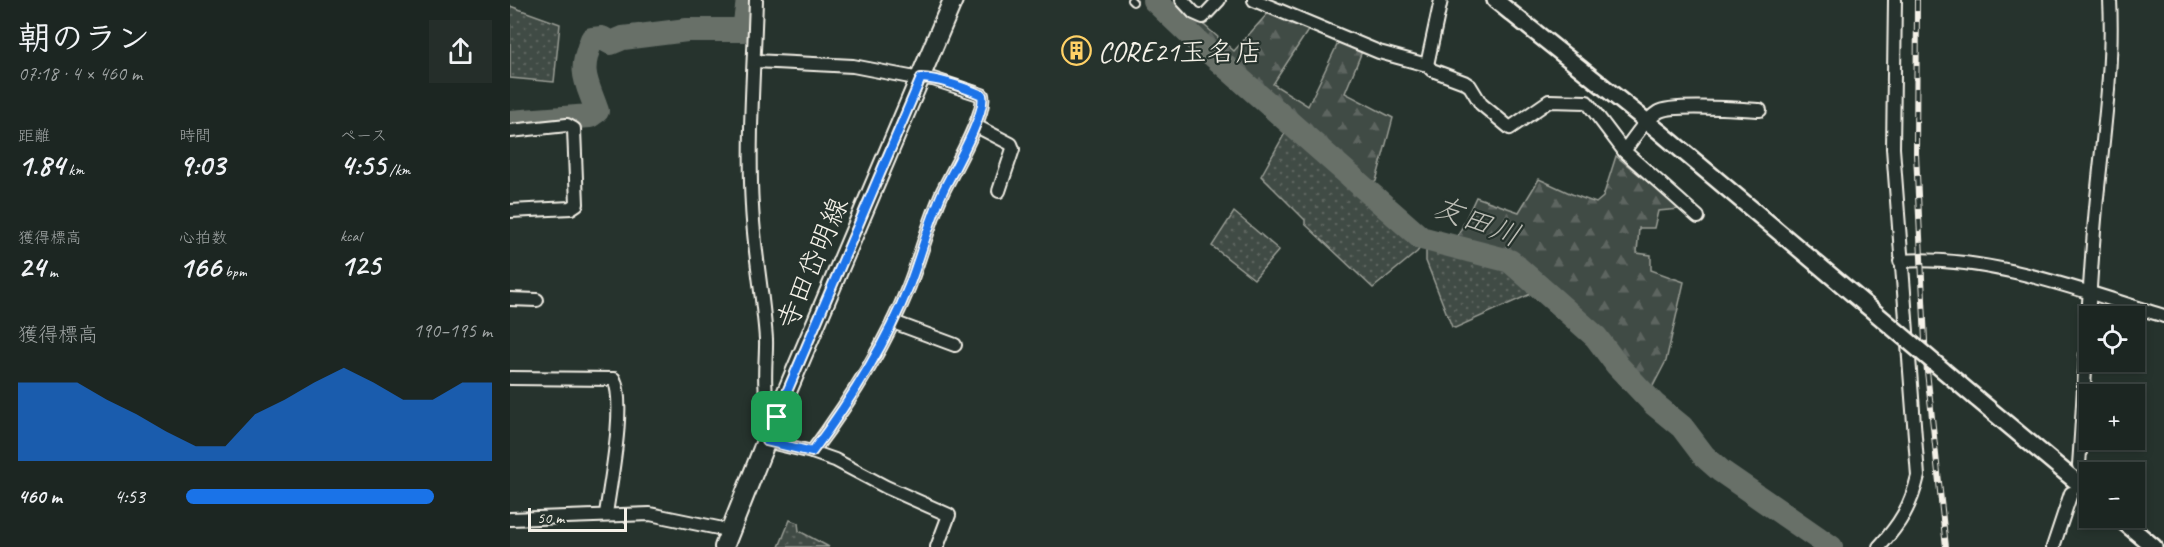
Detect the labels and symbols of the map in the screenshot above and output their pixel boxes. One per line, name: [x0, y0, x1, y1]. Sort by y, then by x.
place label: CORE21玉名店: [1098, 34, 1263, 69]
building icon: CORE21玉名店: [1061, 35, 1093, 67]
water label: 友田川: [1428, 187, 1526, 255]
street label: 寺田岱明線: [769, 192, 855, 334]
pin: [751, 391, 802, 442]
scale bar: [528, 505, 627, 532]

